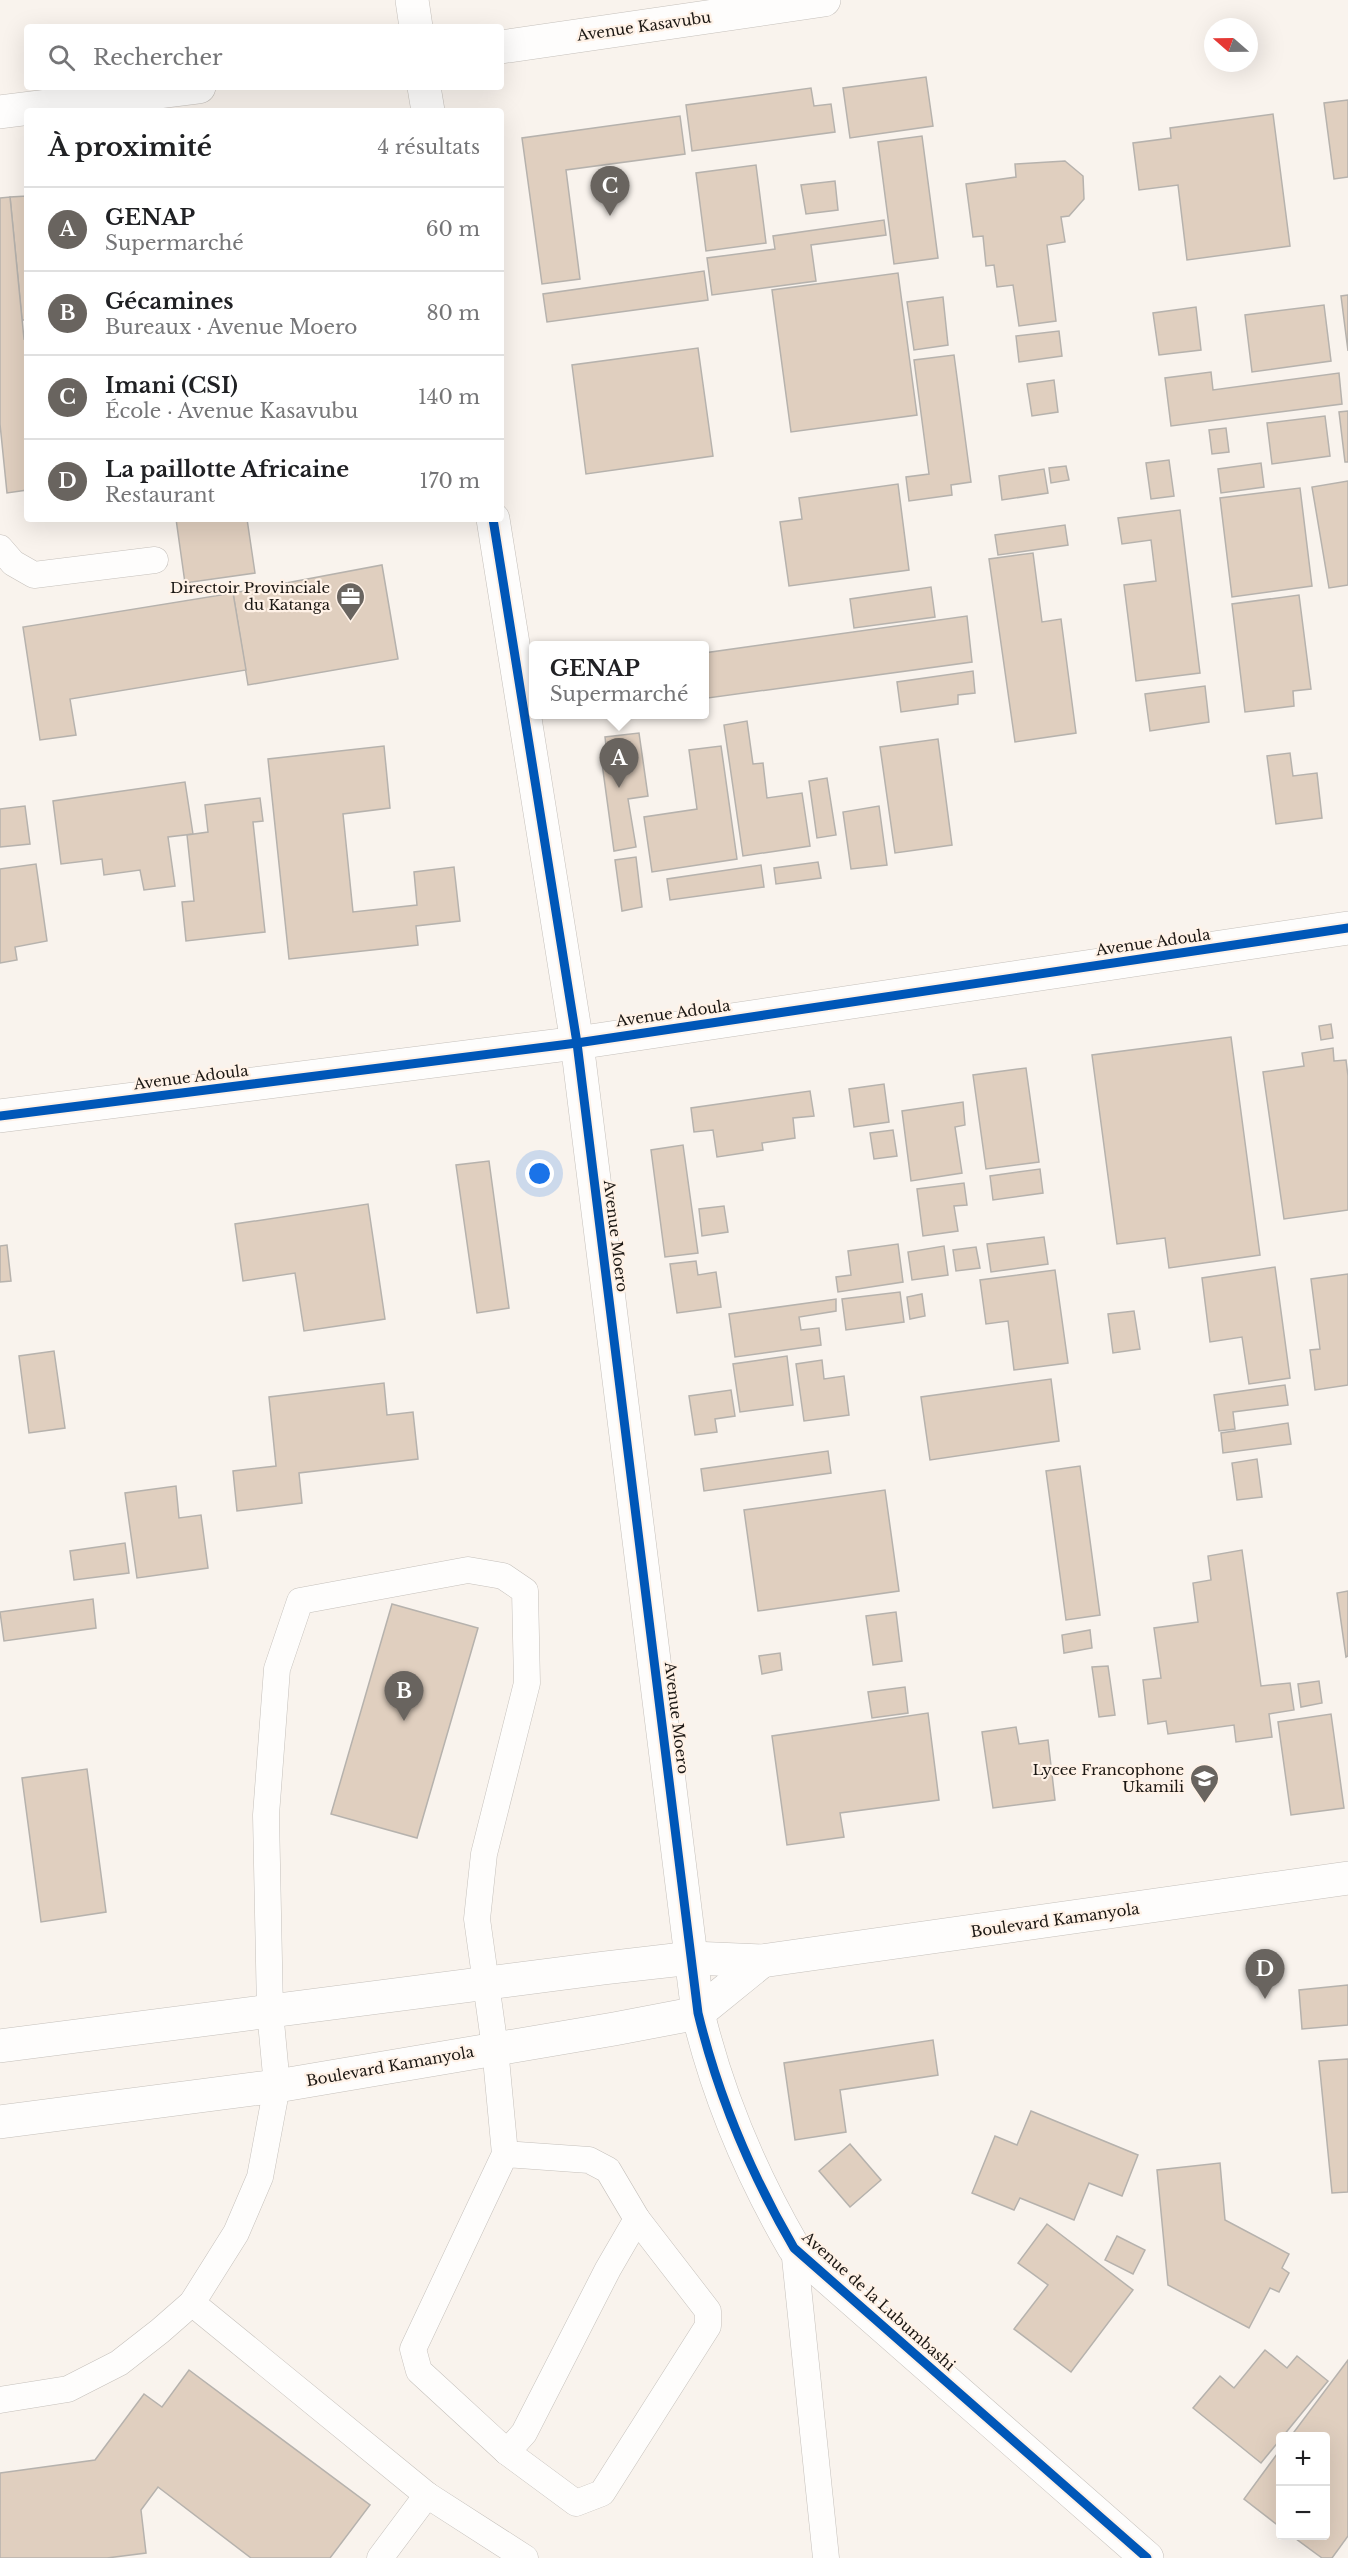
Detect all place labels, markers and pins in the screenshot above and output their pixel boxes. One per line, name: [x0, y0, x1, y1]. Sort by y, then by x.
pin: C: [590, 166, 630, 216]
place label: Directoir Provinciale du Katanga: [170, 578, 331, 614]
office icon: Directoir Provinciale du Katanga: [335, 580, 367, 622]
pin: A: [600, 738, 638, 788]
pin: B: [384, 1672, 424, 1721]
place label: Lycee Francophone Ukamili: [1033, 1760, 1184, 1796]
school or university icon: Lycee Francophone Ukamili: [1189, 1762, 1221, 1804]
pin: D: [1246, 1950, 1284, 1999]

